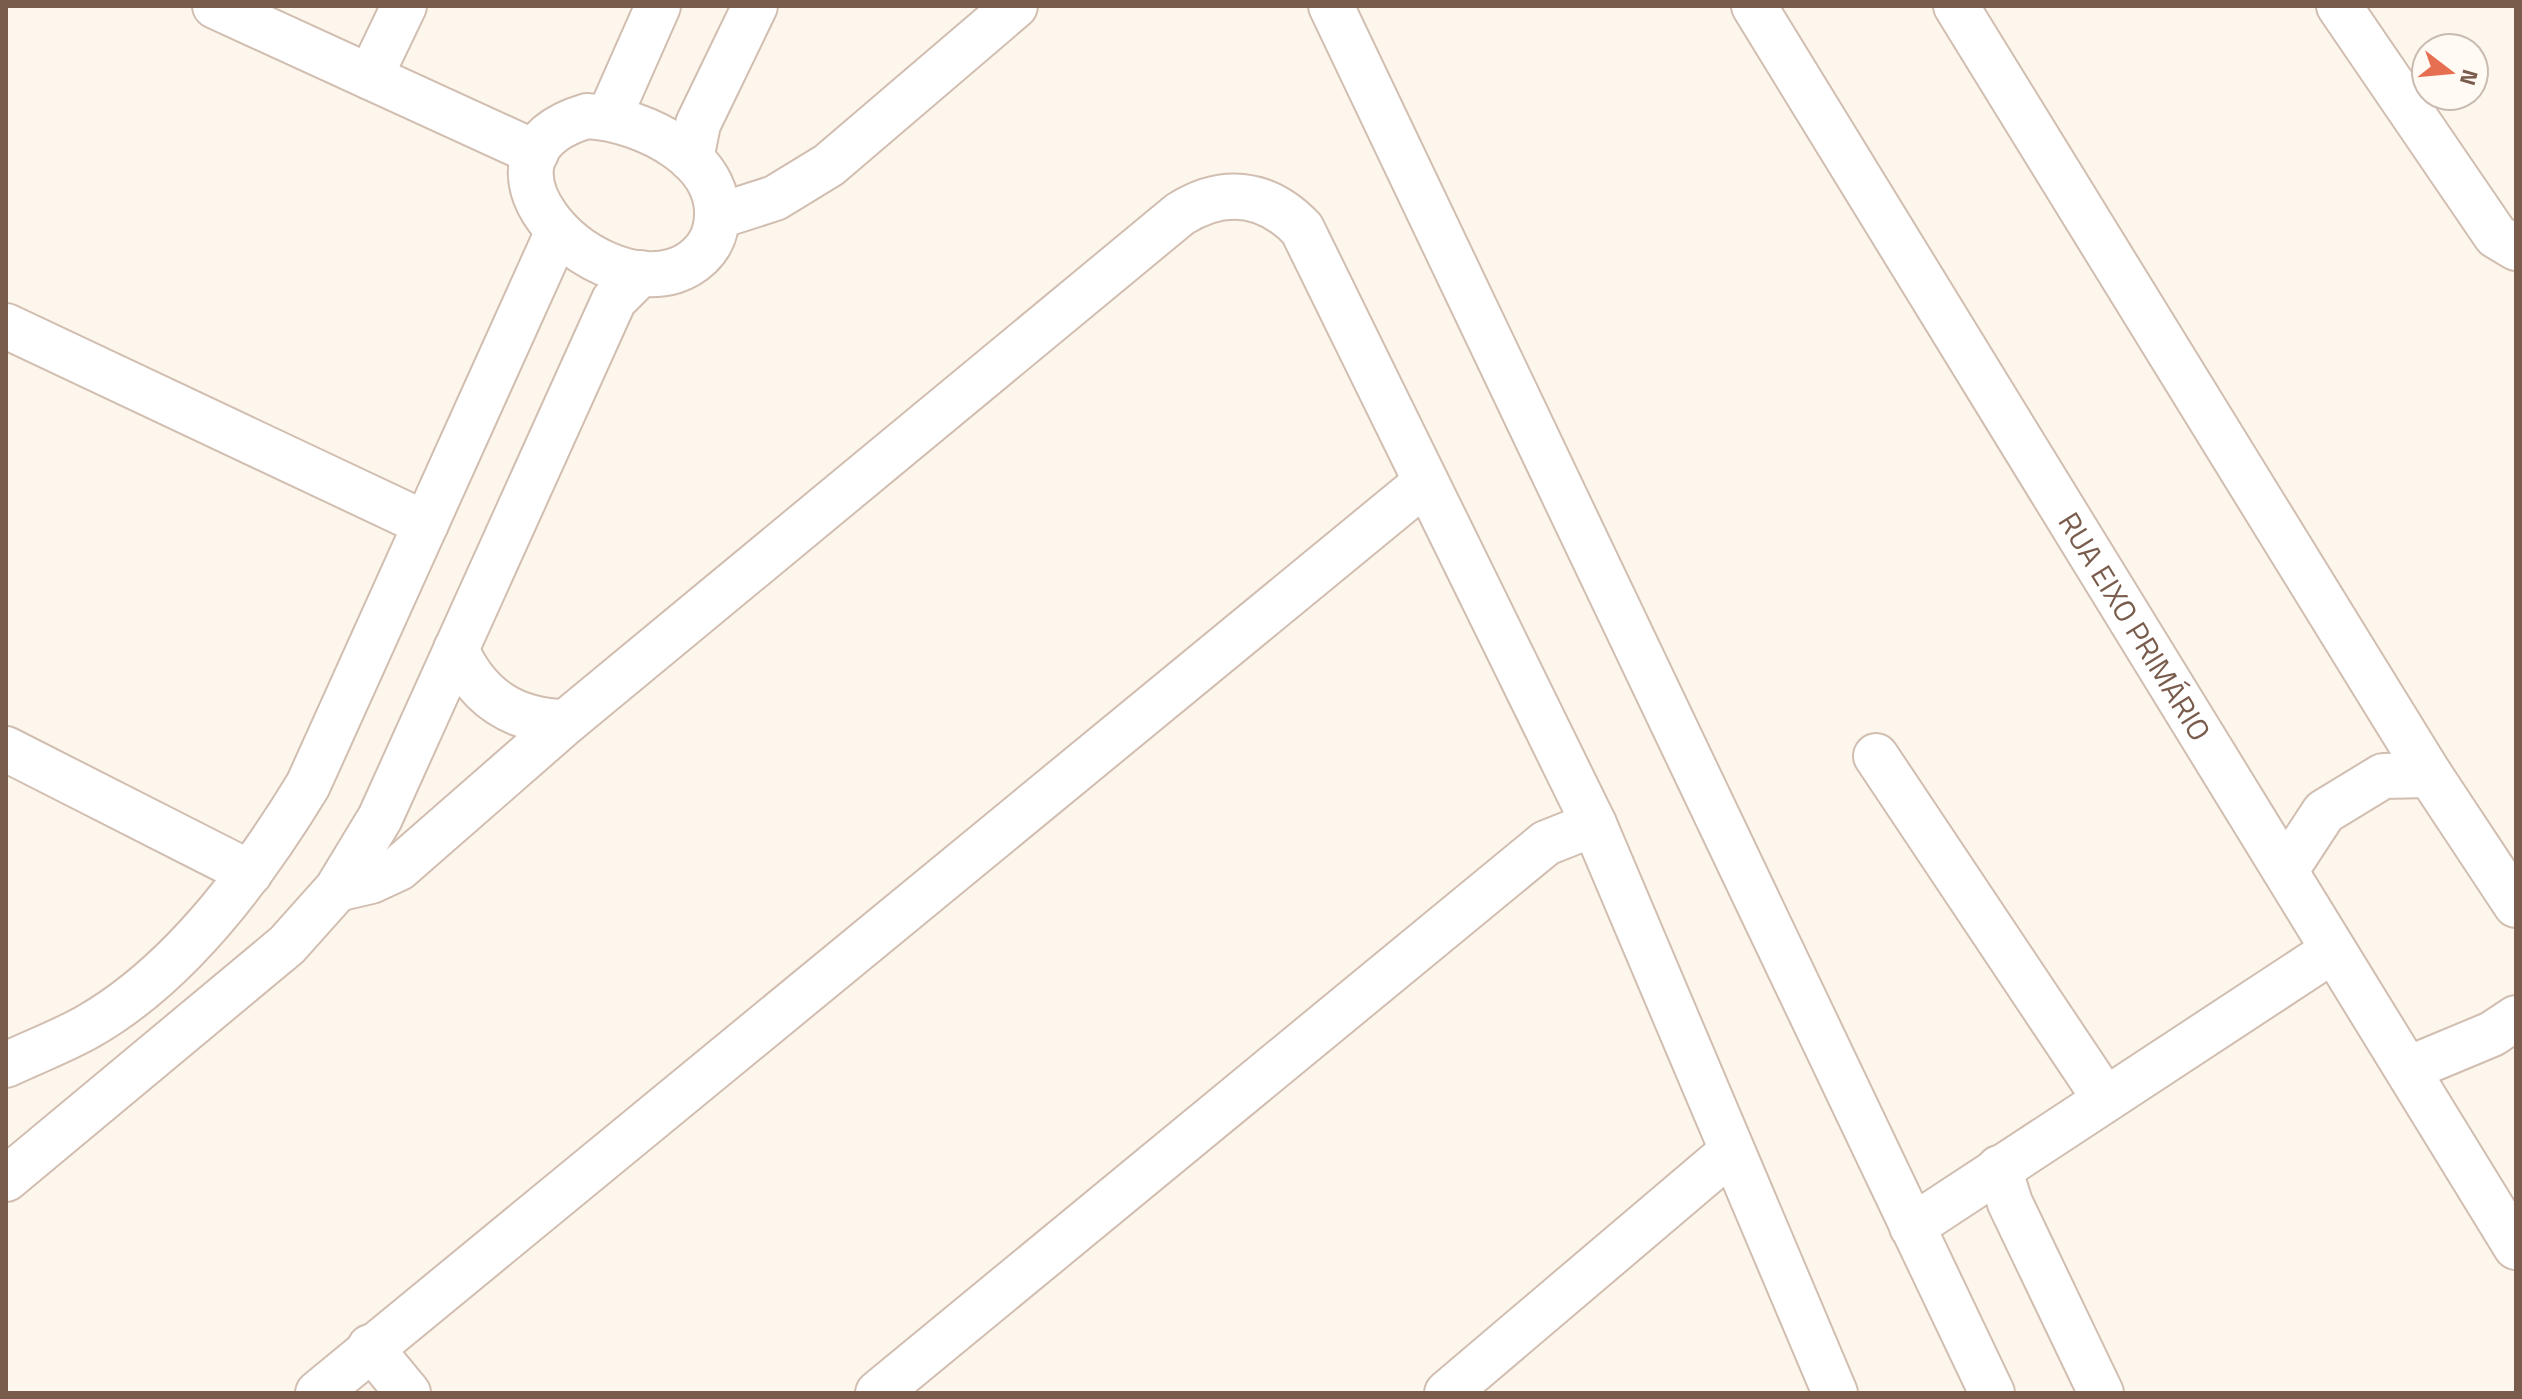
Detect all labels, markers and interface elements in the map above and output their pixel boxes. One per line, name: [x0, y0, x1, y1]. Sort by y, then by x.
north arrow: [2410, 32, 2490, 112]
text: N: [2451, 65, 2488, 90]
street label: RUA EIXO PRIMÁRIO: [2047, 503, 2223, 750]

